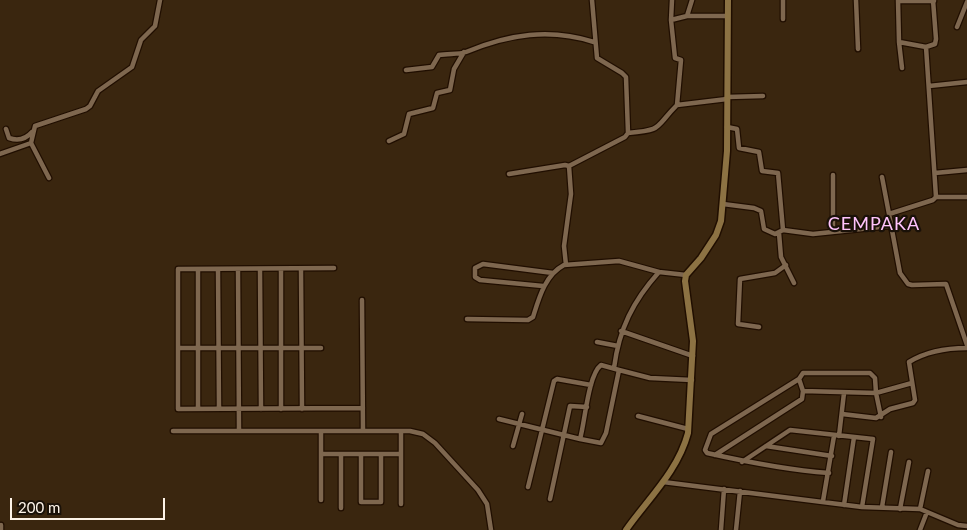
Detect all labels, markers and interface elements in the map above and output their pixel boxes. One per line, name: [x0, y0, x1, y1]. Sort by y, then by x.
district label: CEMPAKA: [827, 213, 921, 235]
scale bar: [12, 488, 168, 520]
text: 200 m: [18, 498, 60, 516]

